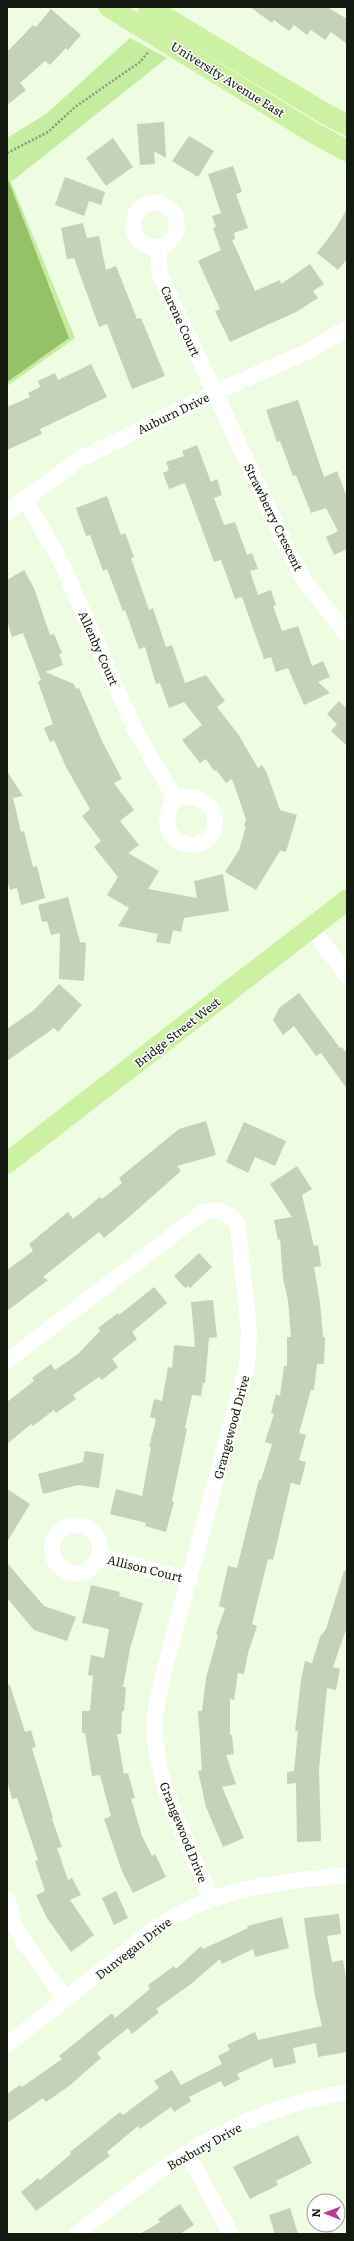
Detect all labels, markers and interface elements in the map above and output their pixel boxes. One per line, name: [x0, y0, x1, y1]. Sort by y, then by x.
street label: University Avenue East: [167, 37, 289, 122]
street label: Carene Court: [157, 283, 205, 360]
street label: Auburn Drive: [134, 388, 212, 438]
street label: Strawberry Crescent: [240, 460, 308, 574]
street label: Allenby Court: [74, 608, 124, 688]
street label: Bridge Street West: [130, 993, 224, 1071]
street label: Grangewood Drive: [208, 1373, 254, 1481]
street label: Allison Court: [105, 1550, 185, 1586]
street label: Grangewood Drive: [156, 1779, 212, 1885]
street label: Dunvegan Drive: [91, 1913, 175, 1983]
street label: Boxbury Drive: [163, 2118, 245, 2174]
north arrow: [306, 2193, 346, 2233]
text: N: [307, 2208, 323, 2218]

